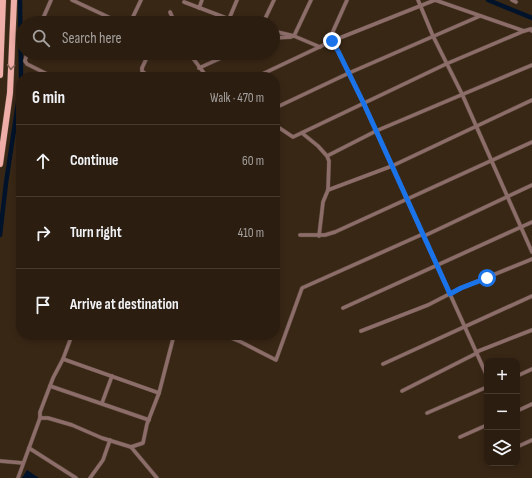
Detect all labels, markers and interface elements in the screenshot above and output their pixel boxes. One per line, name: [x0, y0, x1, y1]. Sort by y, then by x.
search box: [16, 16, 280, 60]
icon: search: [30, 27, 52, 49]
text: Search here: [62, 29, 122, 48]
route end: [323, 32, 341, 50]
one-way arrow: [7, 64, 16, 70]
text: 6 min: [32, 88, 65, 108]
text: Walk · 470 m: [210, 90, 264, 106]
icon: ahead: [32, 150, 54, 172]
text: Continue: [70, 151, 119, 170]
text: 60 m: [242, 153, 264, 169]
icon: right: [32, 222, 54, 244]
text: Turn right: [70, 223, 122, 242]
text: 410 m: [238, 225, 264, 241]
route start: [478, 269, 496, 287]
icon: arrive: [32, 294, 54, 316]
text: Arrive at destination: [70, 295, 179, 314]
map controls: [484, 358, 520, 466]
button: +: [484, 358, 520, 394]
button: −: [484, 394, 520, 430]
button: layers: [484, 430, 520, 466]

